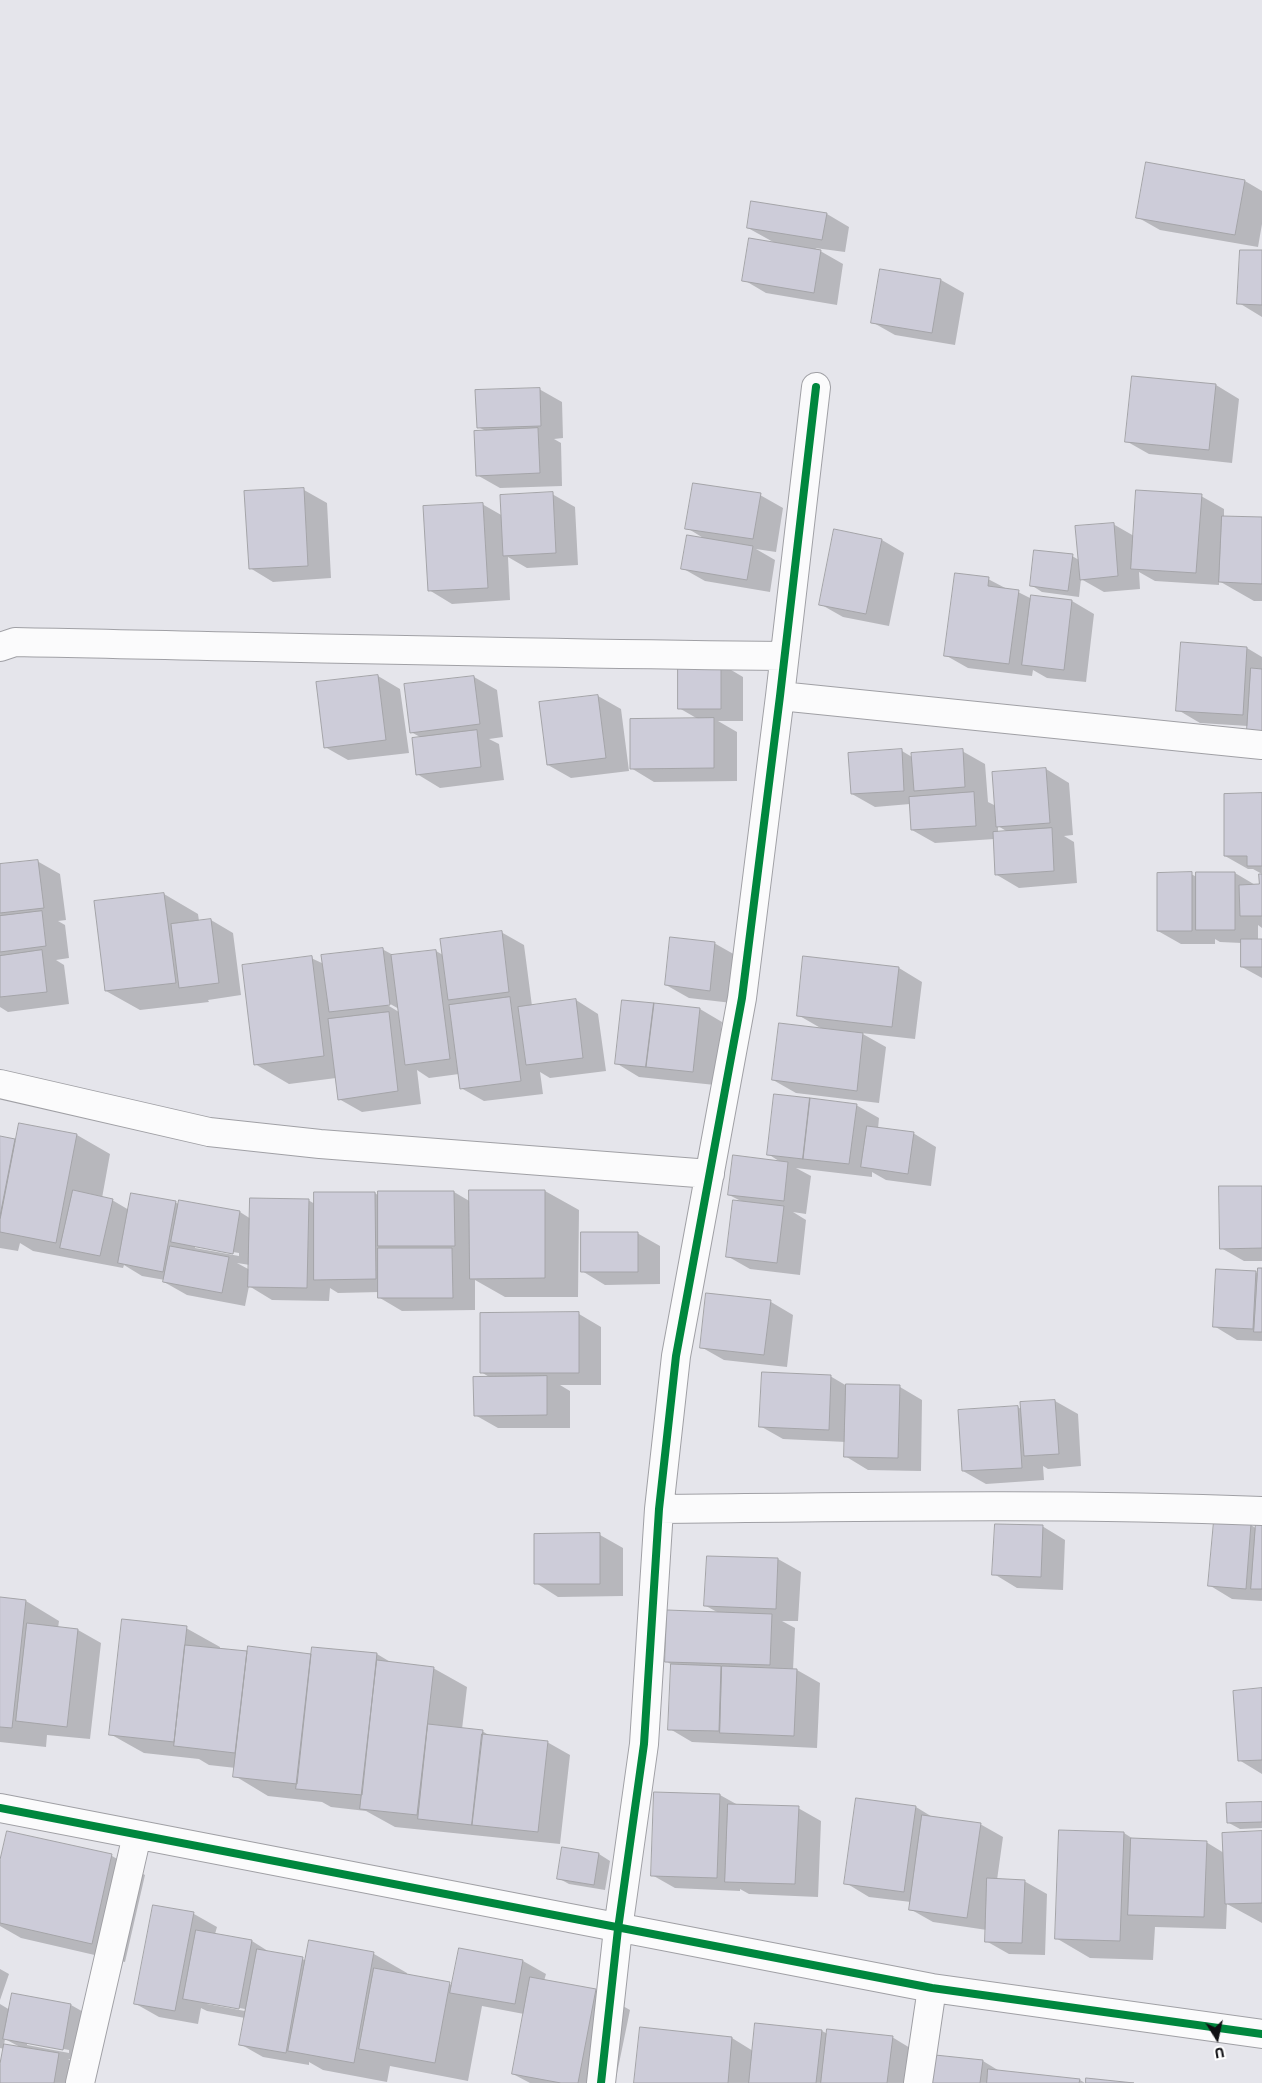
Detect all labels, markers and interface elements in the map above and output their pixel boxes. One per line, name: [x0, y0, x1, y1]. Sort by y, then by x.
north arrow: [1192, 2013, 1242, 2063]
text: U: [1213, 2043, 1226, 2062]

